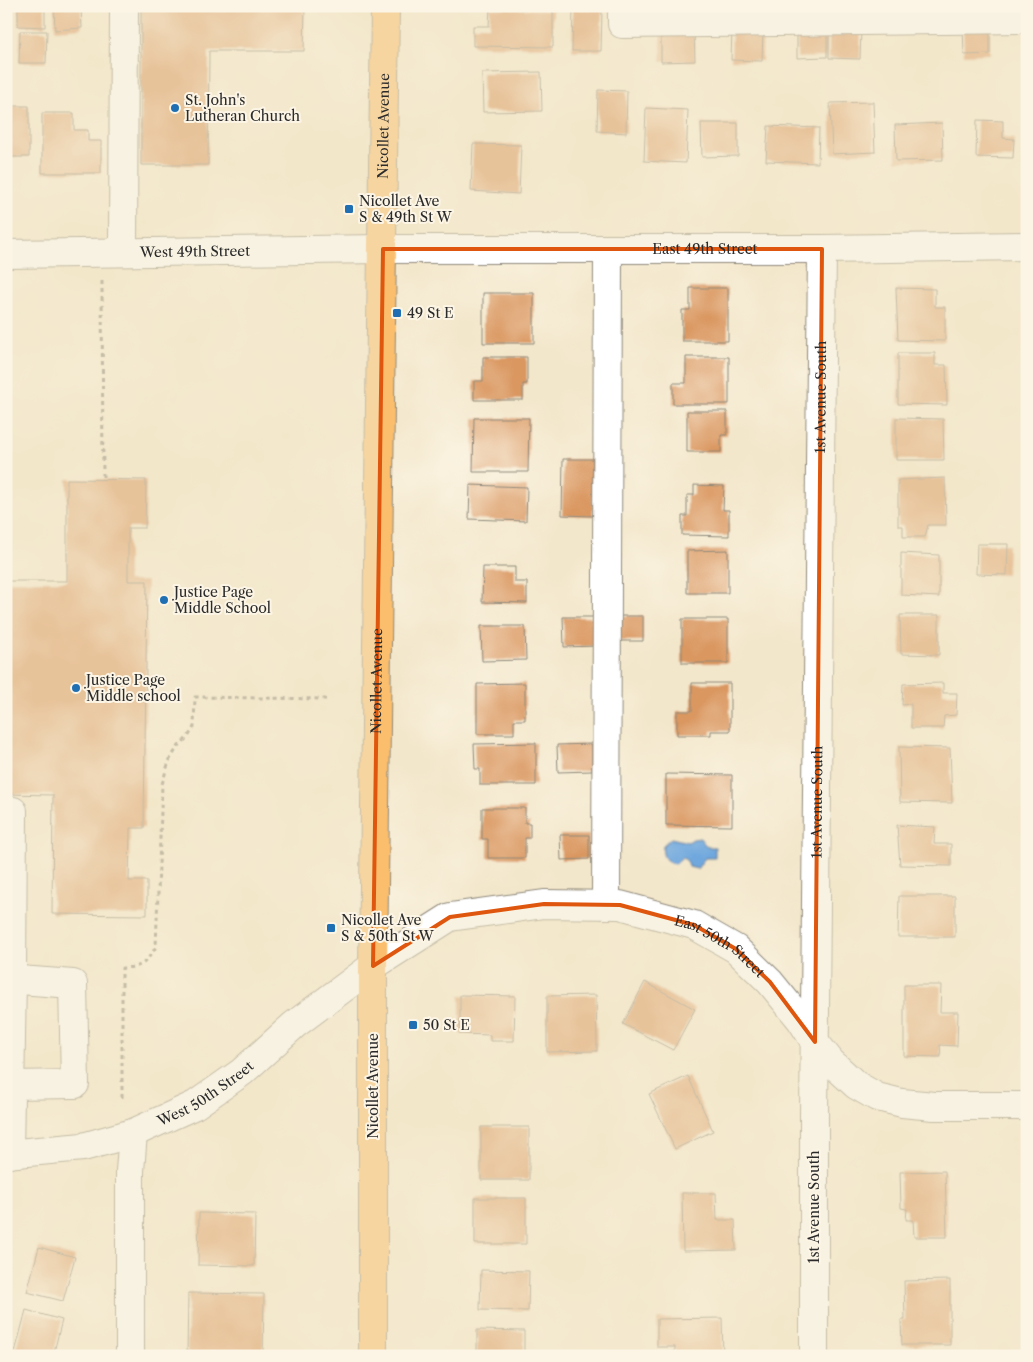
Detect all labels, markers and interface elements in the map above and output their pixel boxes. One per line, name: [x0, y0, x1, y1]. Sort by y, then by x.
street label: Nicollet Avenue: [374, 73, 393, 179]
place label: St. John's Lutheran Church: [185, 91, 300, 125]
marker: St. John's Lutheran Church: [169, 102, 181, 114]
place label: Nicollet Ave S & 49th St W: [359, 192, 452, 226]
marker: Nicollet Ave S & 49th St W: [343, 203, 355, 215]
street label: East 49th Street: [652, 240, 758, 258]
street label: West 49th Street: [139, 242, 250, 261]
place label: 49 St E: [407, 304, 454, 322]
marker: 49 St E: [391, 307, 403, 319]
street label: 1st Avenue South: [811, 340, 830, 454]
place label: Justice Page Middle School: [172, 583, 271, 617]
marker: Justice Page Middle School: [158, 594, 170, 606]
street label: Nicollet Avenue: [367, 628, 386, 734]
place label: Justice Page Middle school: [84, 671, 181, 705]
marker: Justice Page Middle school: [70, 682, 82, 694]
street label: 1st Avenue South: [807, 745, 826, 859]
place label: Nicollet Ave S & 50th St W: [341, 911, 435, 945]
street label: East 50th Street: [672, 911, 769, 981]
marker: Nicollet Ave S & 50th St W: [325, 922, 337, 934]
place label: 50 St E: [423, 1016, 470, 1034]
marker: 50 St E: [407, 1019, 419, 1031]
street label: Nicollet Avenue: [364, 1033, 382, 1139]
street label: West 50th Street: [154, 1057, 257, 1130]
street label: 1st Avenue South: [805, 1150, 823, 1263]

